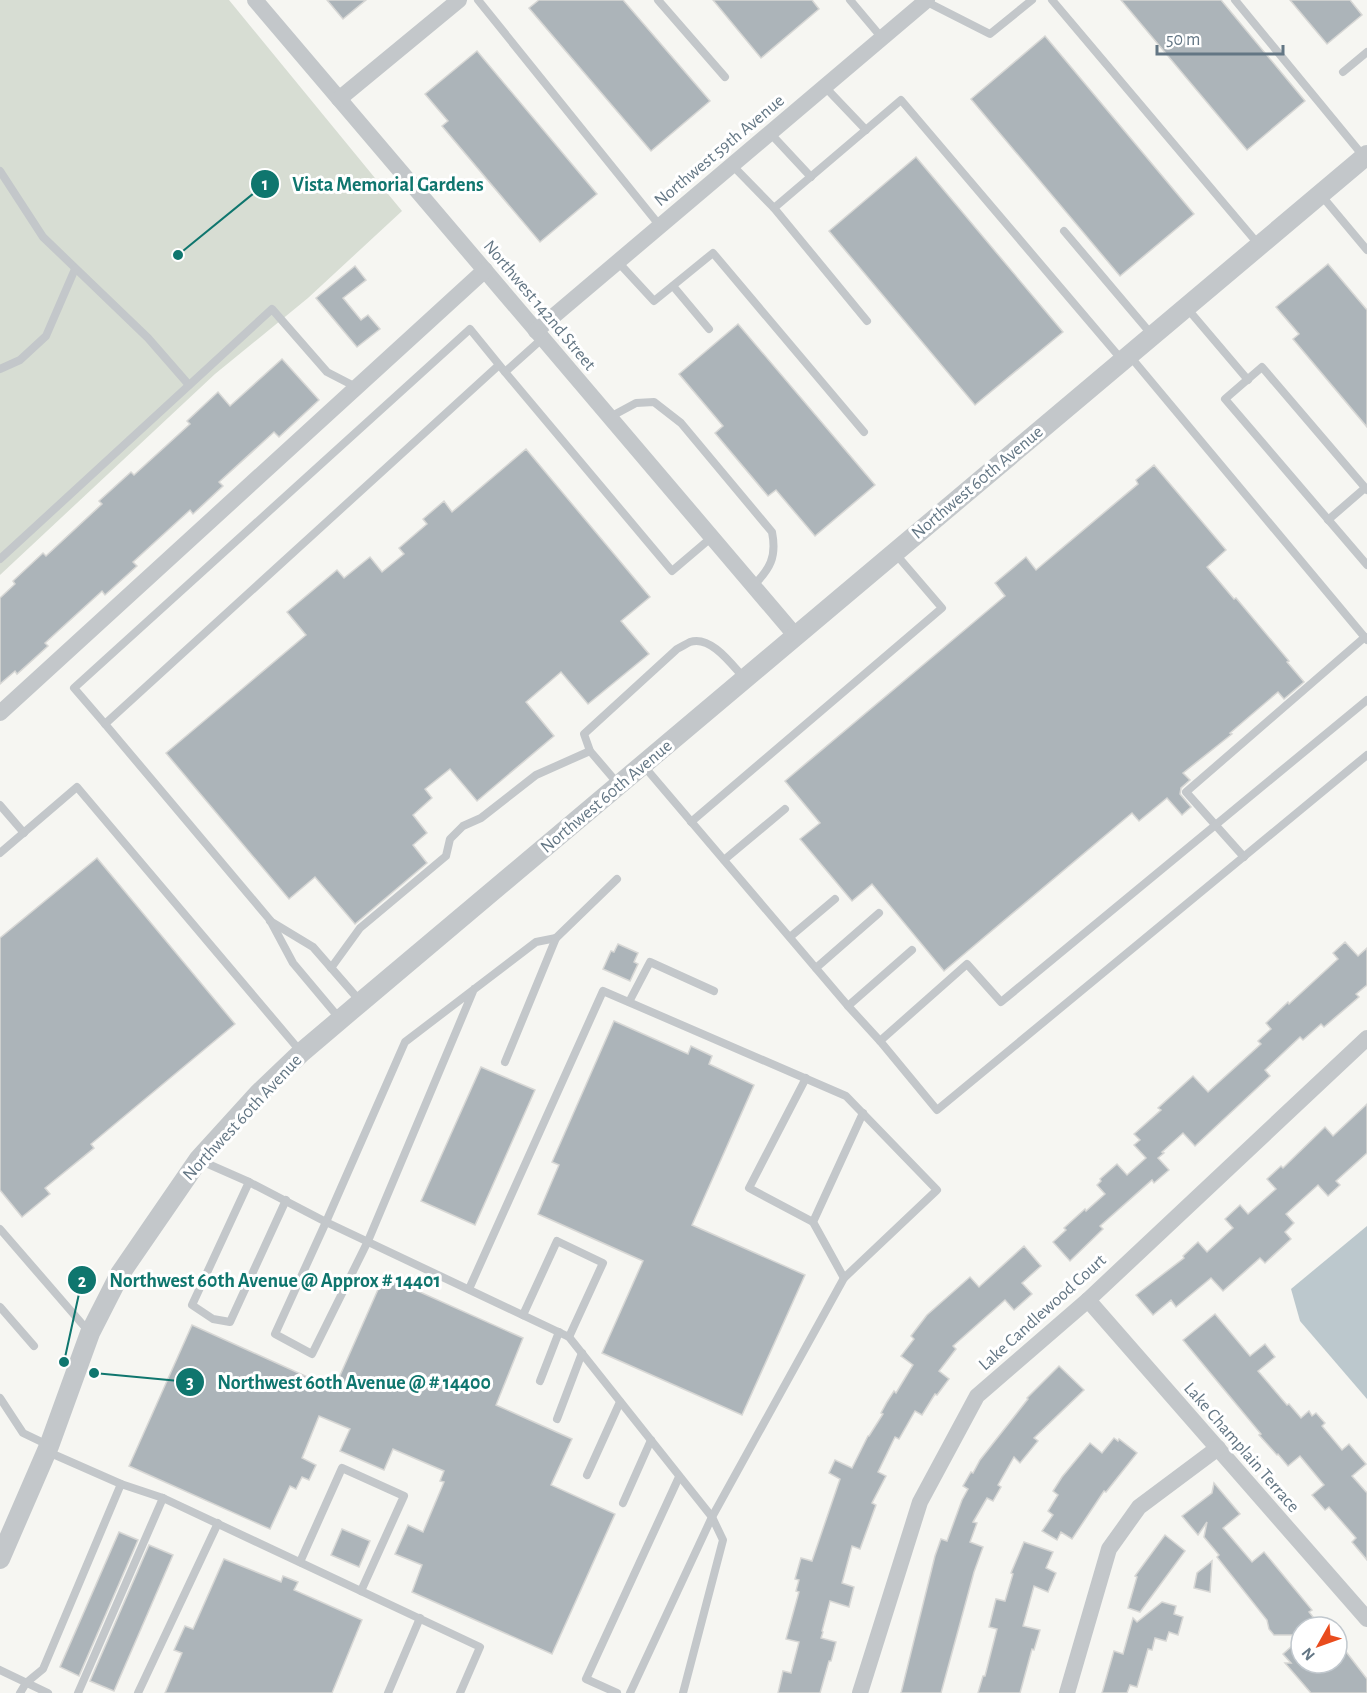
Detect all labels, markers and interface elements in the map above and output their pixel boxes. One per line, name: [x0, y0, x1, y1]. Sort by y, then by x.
scale bar: [1157, 18, 1283, 56]
text: 50 m: [1166, 31, 1200, 49]
street label: Northwest 59th Avenue: [651, 91, 788, 210]
callout: Vista Memorial Gardens: [250, 165, 496, 203]
text: Vista Memorial Gardens: [292, 175, 484, 195]
text: 1: [262, 176, 268, 194]
street label: Northwest 142nd Street: [480, 237, 599, 374]
street label: Northwest 60th Avenue: [909, 423, 1047, 543]
street label: Northwest 60th Avenue: [538, 737, 676, 857]
street label: Northwest 60th Avenue: [180, 1051, 306, 1184]
street label: Lake Candlewood Court: [976, 1251, 1110, 1374]
callout: Northwest 60th Avenue @ Approx # 14401: [67, 1261, 452, 1299]
text: Northwest 60th Avenue @ Approx # 14401: [109, 1271, 441, 1291]
text: 2: [78, 1273, 87, 1291]
callout: Northwest 60th Avenue @ # 14400: [175, 1363, 503, 1401]
text: Northwest 60th Avenue @ # 14400: [217, 1373, 491, 1393]
text: 3: [186, 1374, 194, 1392]
street label: Lake Champlain Terrace: [1180, 1379, 1302, 1516]
north arrow: [1289, 1615, 1349, 1675]
text: N: [1299, 1645, 1318, 1663]

